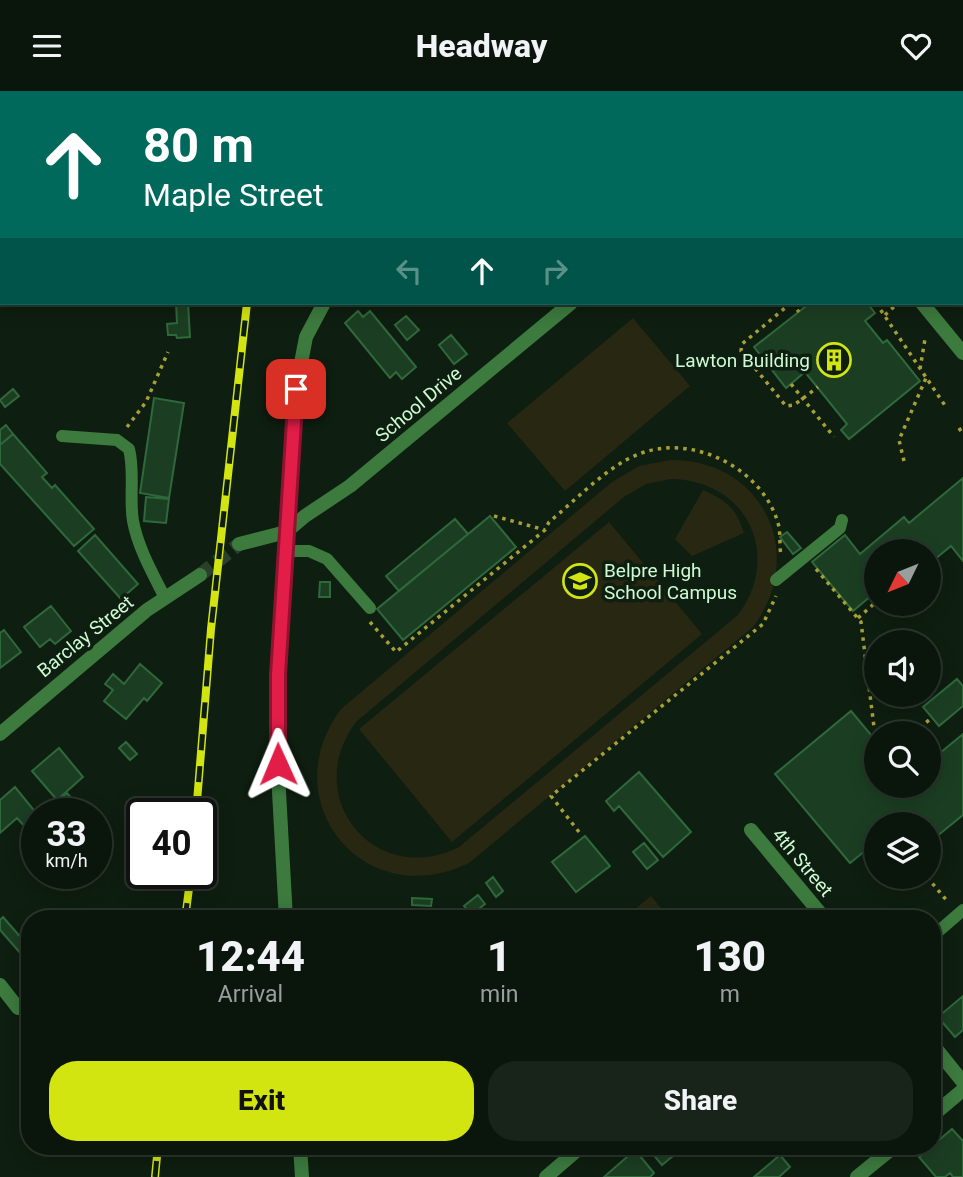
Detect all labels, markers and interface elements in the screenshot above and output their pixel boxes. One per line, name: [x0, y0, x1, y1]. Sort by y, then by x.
icon: menu: [28, 27, 66, 65]
text: Headway: [416, 27, 547, 65]
icon: heart: [897, 27, 935, 65]
text: 80 m: [143, 117, 254, 174]
icon: ahead: [28, 119, 119, 210]
text: Maple Street: [143, 176, 323, 214]
icon: left: [390, 252, 428, 290]
icon: ahead: [463, 252, 501, 290]
icon: right: [536, 252, 574, 290]
building icon: Lawton Building: [815, 341, 853, 379]
place label: Lawton Building: [675, 349, 810, 372]
pin: [266, 359, 326, 419]
street label: School Drive: [371, 362, 466, 447]
icon: arrive: [277, 370, 315, 408]
north arrow: [864, 539, 942, 616]
map controls: [864, 539, 941, 889]
place label: Belpre High School Campus: [604, 559, 737, 604]
school or university icon: Belpre High School Campus: [561, 562, 599, 600]
street label: Barclay Street: [33, 591, 138, 682]
button: sound: [864, 630, 941, 707]
button: search: [864, 721, 941, 798]
position arrow: [241, 727, 315, 801]
speed limit sign: 40: [126, 798, 217, 889]
button: layers: [864, 812, 941, 889]
text: 33: [46, 814, 87, 855]
street label: 4th Street: [767, 823, 838, 901]
text: km/h: [45, 850, 88, 871]
text: 12:44: [196, 932, 305, 981]
text: 1: [487, 932, 511, 981]
text: 130: [693, 932, 766, 981]
text: Arrival: [218, 981, 283, 1008]
text: min: [480, 981, 518, 1008]
text: m: [720, 981, 740, 1008]
button: Exit: [49, 1061, 474, 1141]
button: Share: [488, 1061, 913, 1141]

